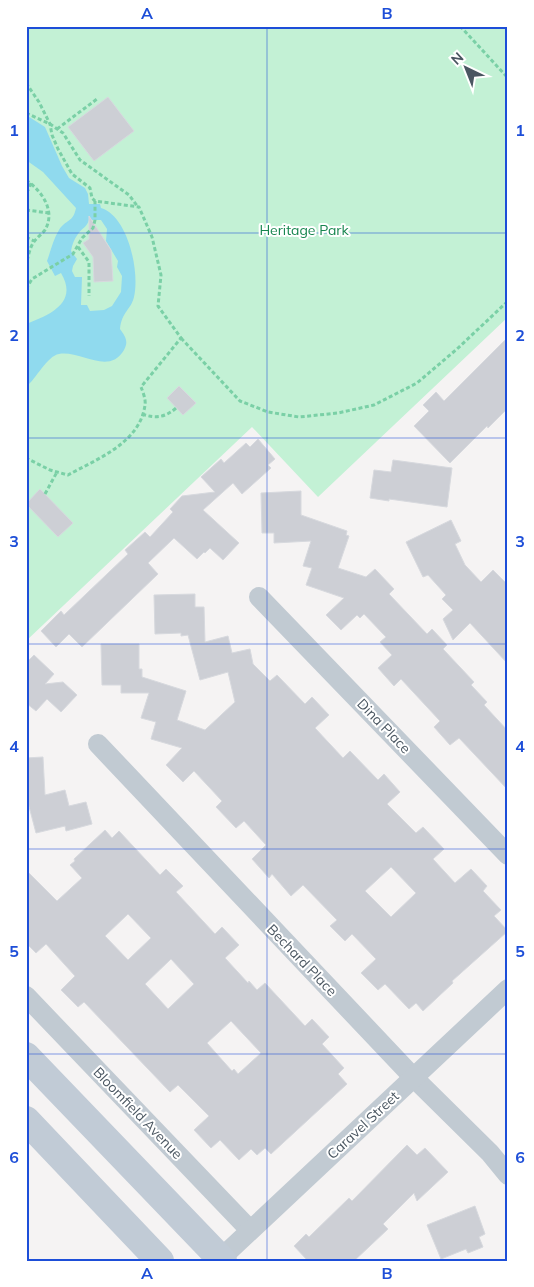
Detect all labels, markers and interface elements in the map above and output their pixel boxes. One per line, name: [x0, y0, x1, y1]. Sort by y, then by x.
text: A: [141, 3, 153, 23]
text: B: [381, 3, 393, 23]
north arrow: [442, 42, 492, 92]
text: N: [447, 48, 467, 69]
text: 1: [9, 120, 19, 140]
text: 1: [515, 120, 525, 140]
park label: Heritage Park: [259, 221, 349, 239]
text: 2: [9, 325, 19, 345]
text: 2: [515, 325, 525, 345]
text: 3: [9, 531, 19, 551]
text: 3: [515, 531, 525, 551]
street label: Dina Place: [353, 695, 415, 757]
text: 4: [9, 736, 19, 756]
text: 4: [515, 736, 525, 756]
street label: Bechard Place: [263, 920, 341, 1000]
text: 5: [9, 941, 19, 961]
text: 5: [515, 941, 525, 961]
street label: Bloomfield Avenue: [90, 1063, 186, 1163]
street label: Caravel Street: [323, 1087, 403, 1163]
text: 6: [9, 1147, 19, 1167]
text: 6: [515, 1147, 525, 1167]
text: A: [141, 1263, 153, 1283]
text: B: [381, 1263, 393, 1283]

